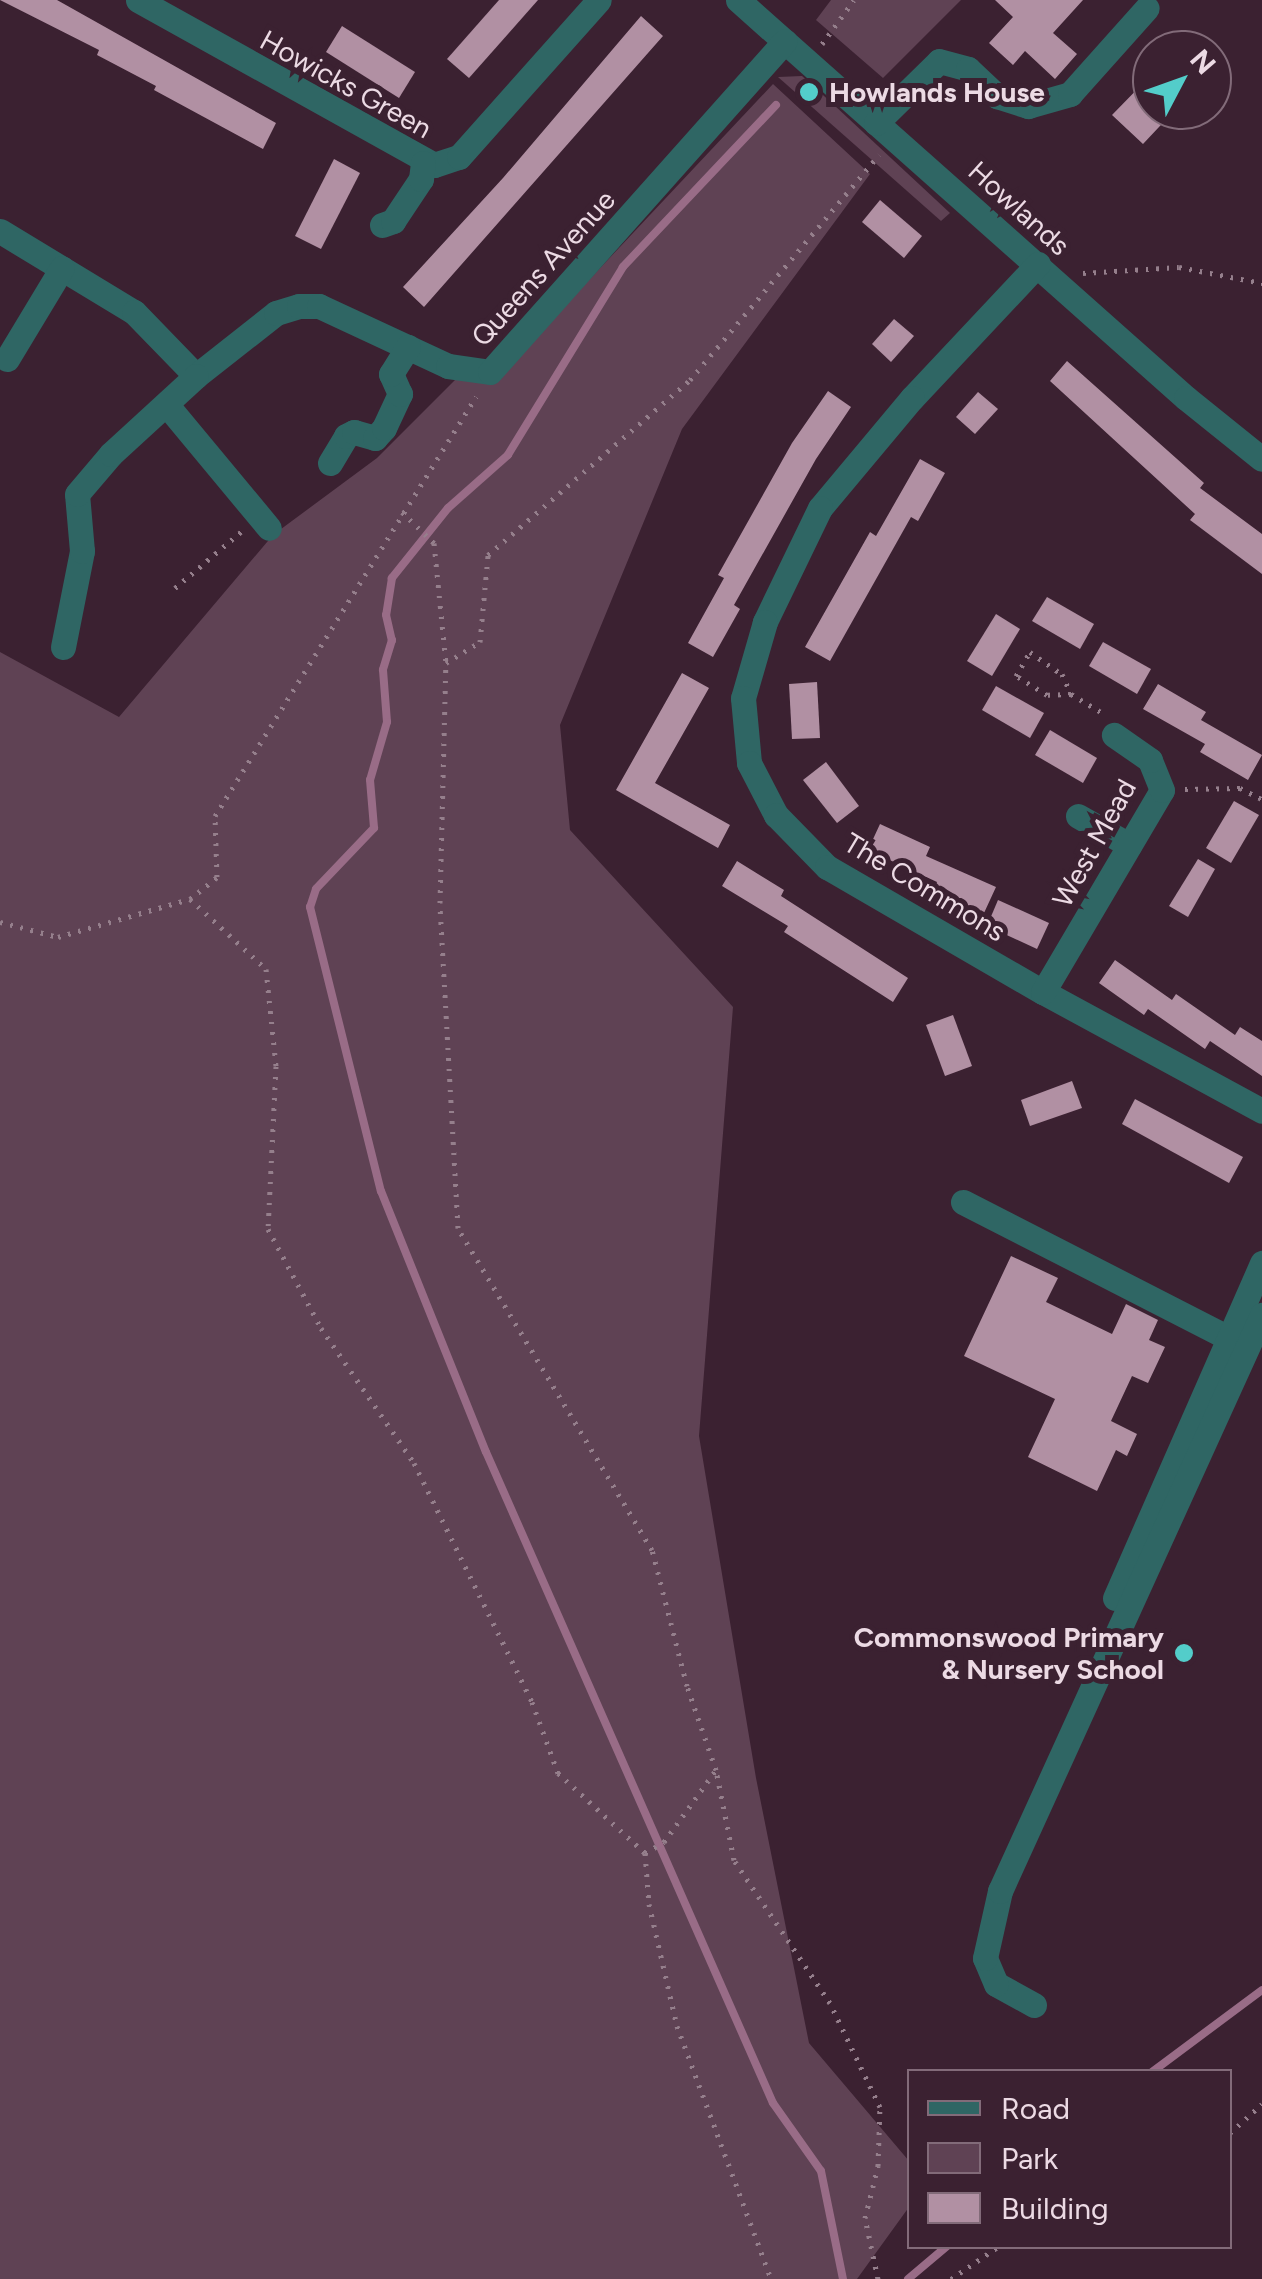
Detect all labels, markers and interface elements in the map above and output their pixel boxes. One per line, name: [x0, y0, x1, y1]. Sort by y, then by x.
street label: Howicks Green: [254, 23, 438, 145]
north arrow: [1132, 30, 1232, 130]
text: N: [1183, 42, 1223, 81]
place label: Howlands House: [829, 75, 1045, 109]
marker: Howlands House: [798, 81, 820, 103]
street label: Howlands: [962, 154, 1076, 262]
street label: Queens Avenue: [464, 183, 622, 353]
street label: West Mead: [1045, 773, 1143, 913]
street label: The Commons: [838, 826, 1012, 948]
place label: Commonswood Primary & Nursery School: [854, 1620, 1164, 1686]
marker: Commonswood Primary & Nursery School: [1173, 1642, 1195, 1664]
legend: [907, 2069, 1232, 2249]
text: Road: [1001, 2090, 1070, 2127]
text: Park: [1001, 2140, 1058, 2177]
text: Building: [1001, 2190, 1109, 2227]

